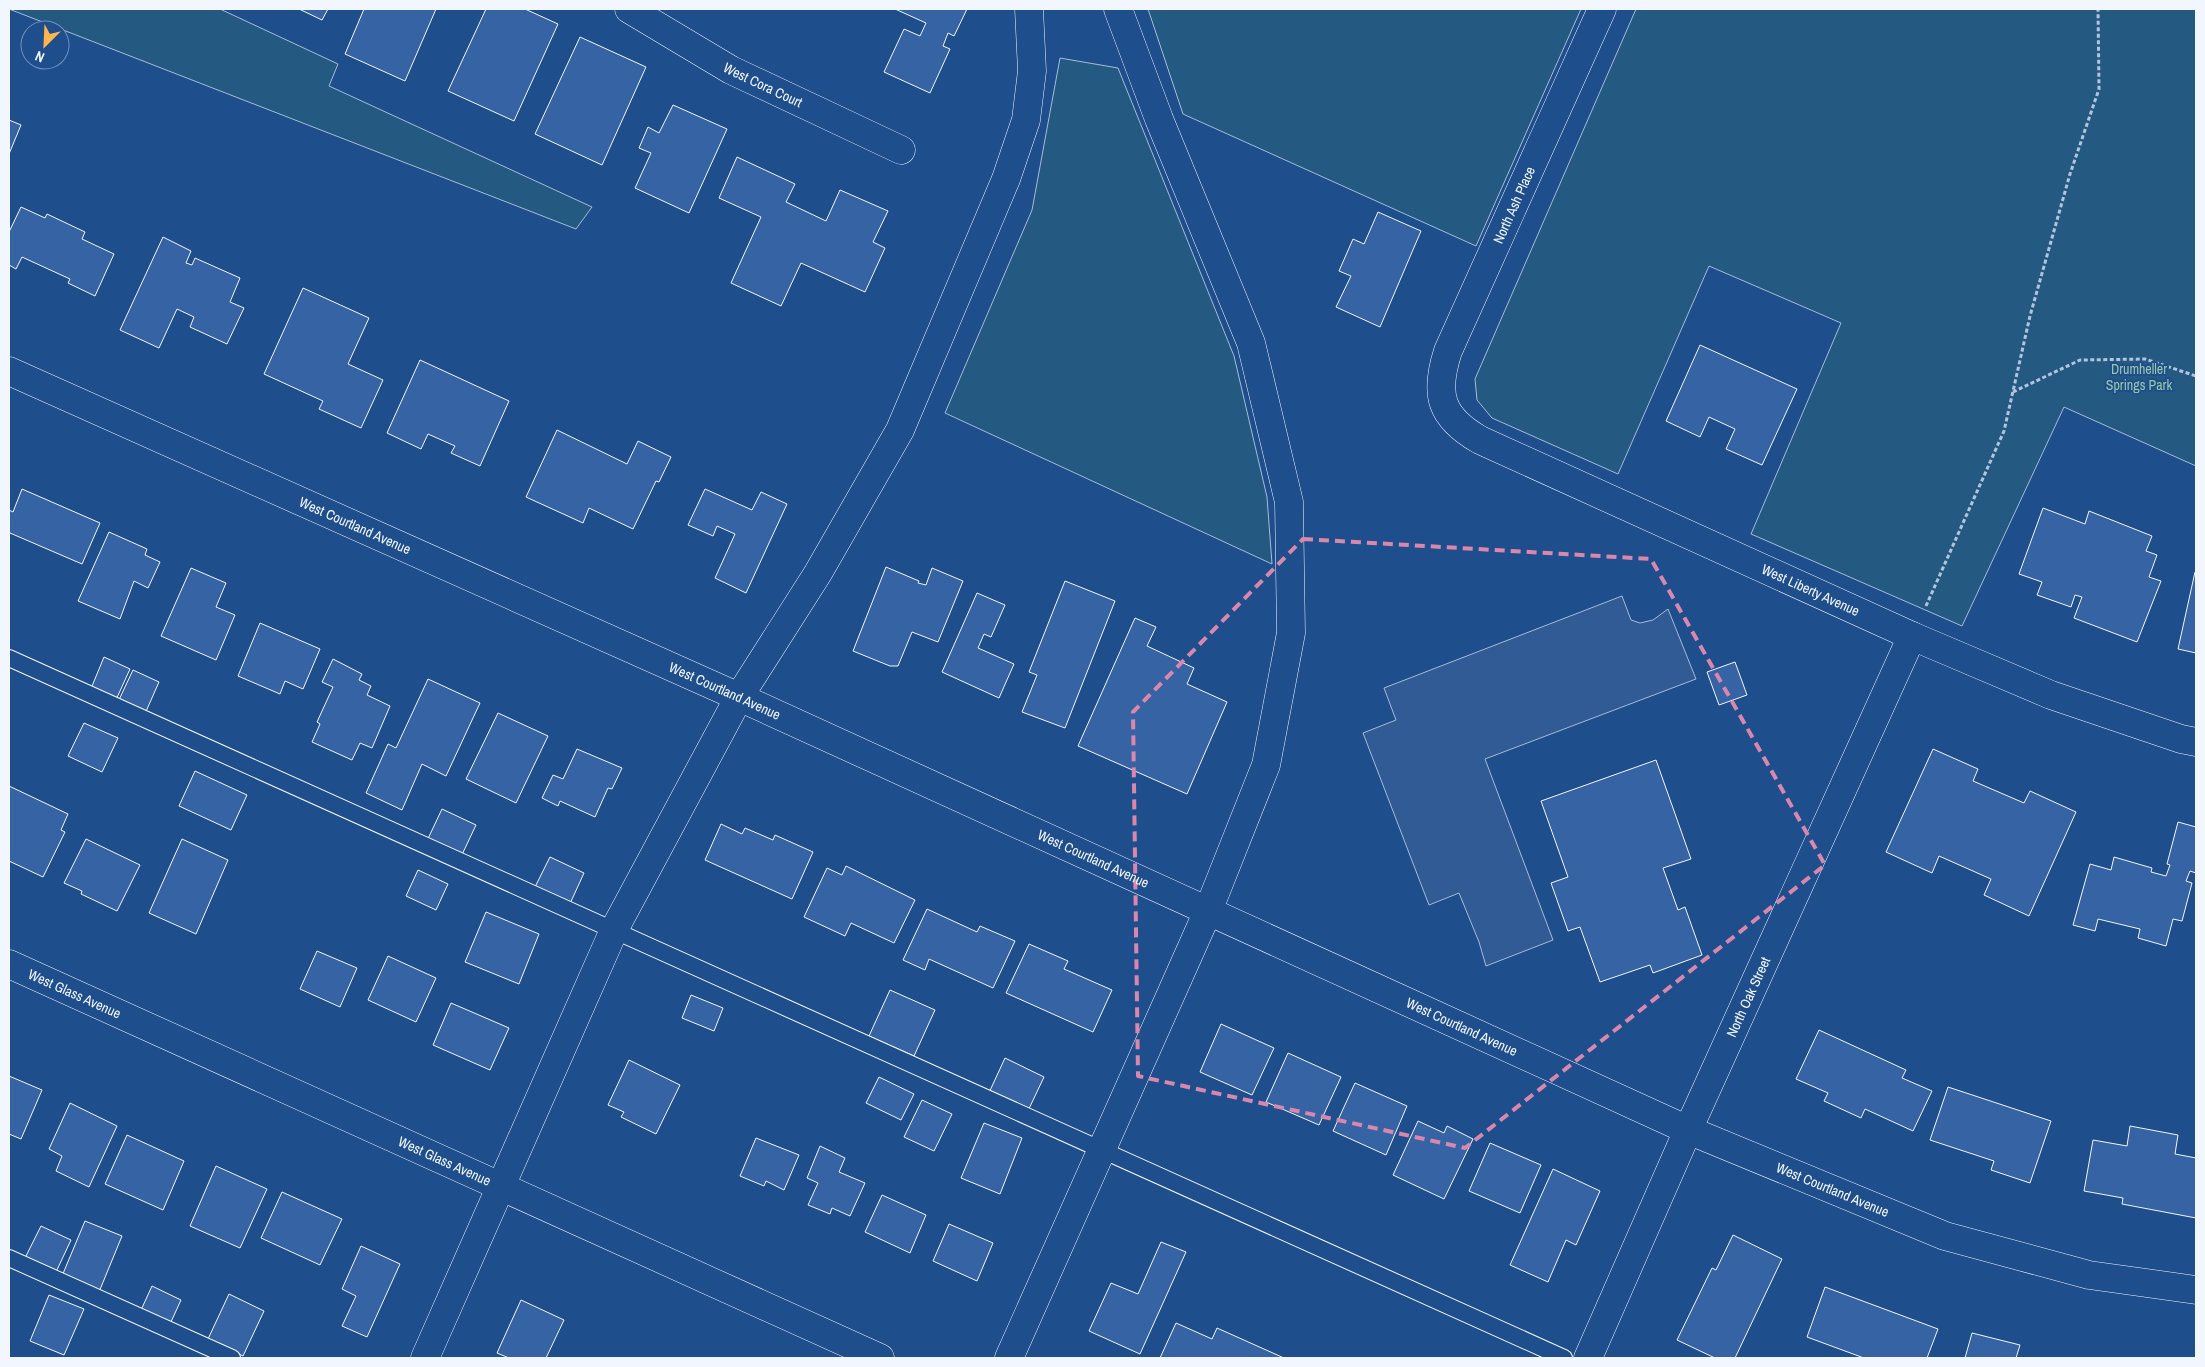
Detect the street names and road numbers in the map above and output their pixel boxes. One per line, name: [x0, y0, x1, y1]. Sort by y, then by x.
street label: West Cora Court: [720, 58, 805, 111]
street label: North Ash Place: [1489, 164, 1539, 246]
street label: West Courtland Avenue: [296, 493, 414, 558]
street label: West Liberty Avenue: [1759, 560, 1862, 620]
street label: West Courtland Avenue: [666, 658, 783, 724]
street label: West Courtland Avenue: [1035, 826, 1152, 892]
street label: North Oak Street: [1722, 954, 1774, 1040]
street label: West Glass Avenue: [25, 965, 124, 1022]
street label: West Courtland Avenue: [1403, 994, 1520, 1060]
street label: West Glass Avenue: [395, 1132, 494, 1190]
street label: West Courtland Avenue: [1774, 1158, 1892, 1221]

